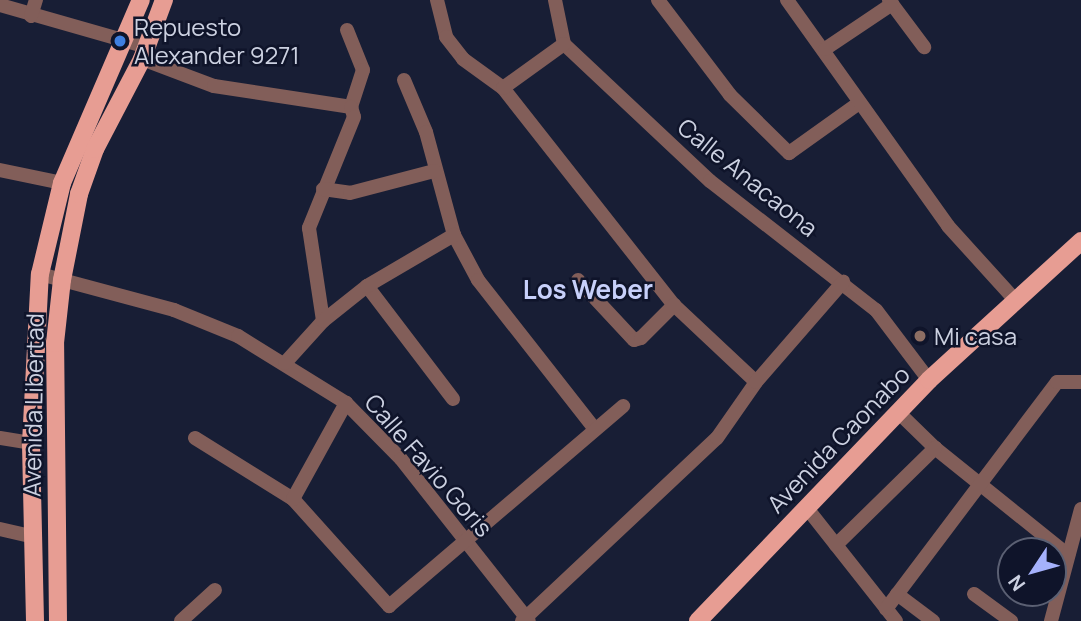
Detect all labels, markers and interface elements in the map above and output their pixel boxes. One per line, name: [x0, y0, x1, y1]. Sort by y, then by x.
place label: Repuesto Alexander 9271: [134, 13, 300, 69]
marker: Repuesto Alexander 9271: [112, 33, 128, 49]
street label: Calle Anacaona: [672, 112, 824, 242]
district label: Los Weber: [523, 274, 653, 306]
street label: Avenida Libertad: [17, 313, 49, 497]
place label: Mi casa: [934, 322, 1017, 350]
marker: Mi casa: [912, 328, 928, 344]
street label: Avenida Caonabo: [761, 360, 915, 518]
street label: Calle Favio Goris: [359, 388, 499, 542]
north arrow: [997, 537, 1067, 607]
text: N: [1002, 570, 1031, 596]

